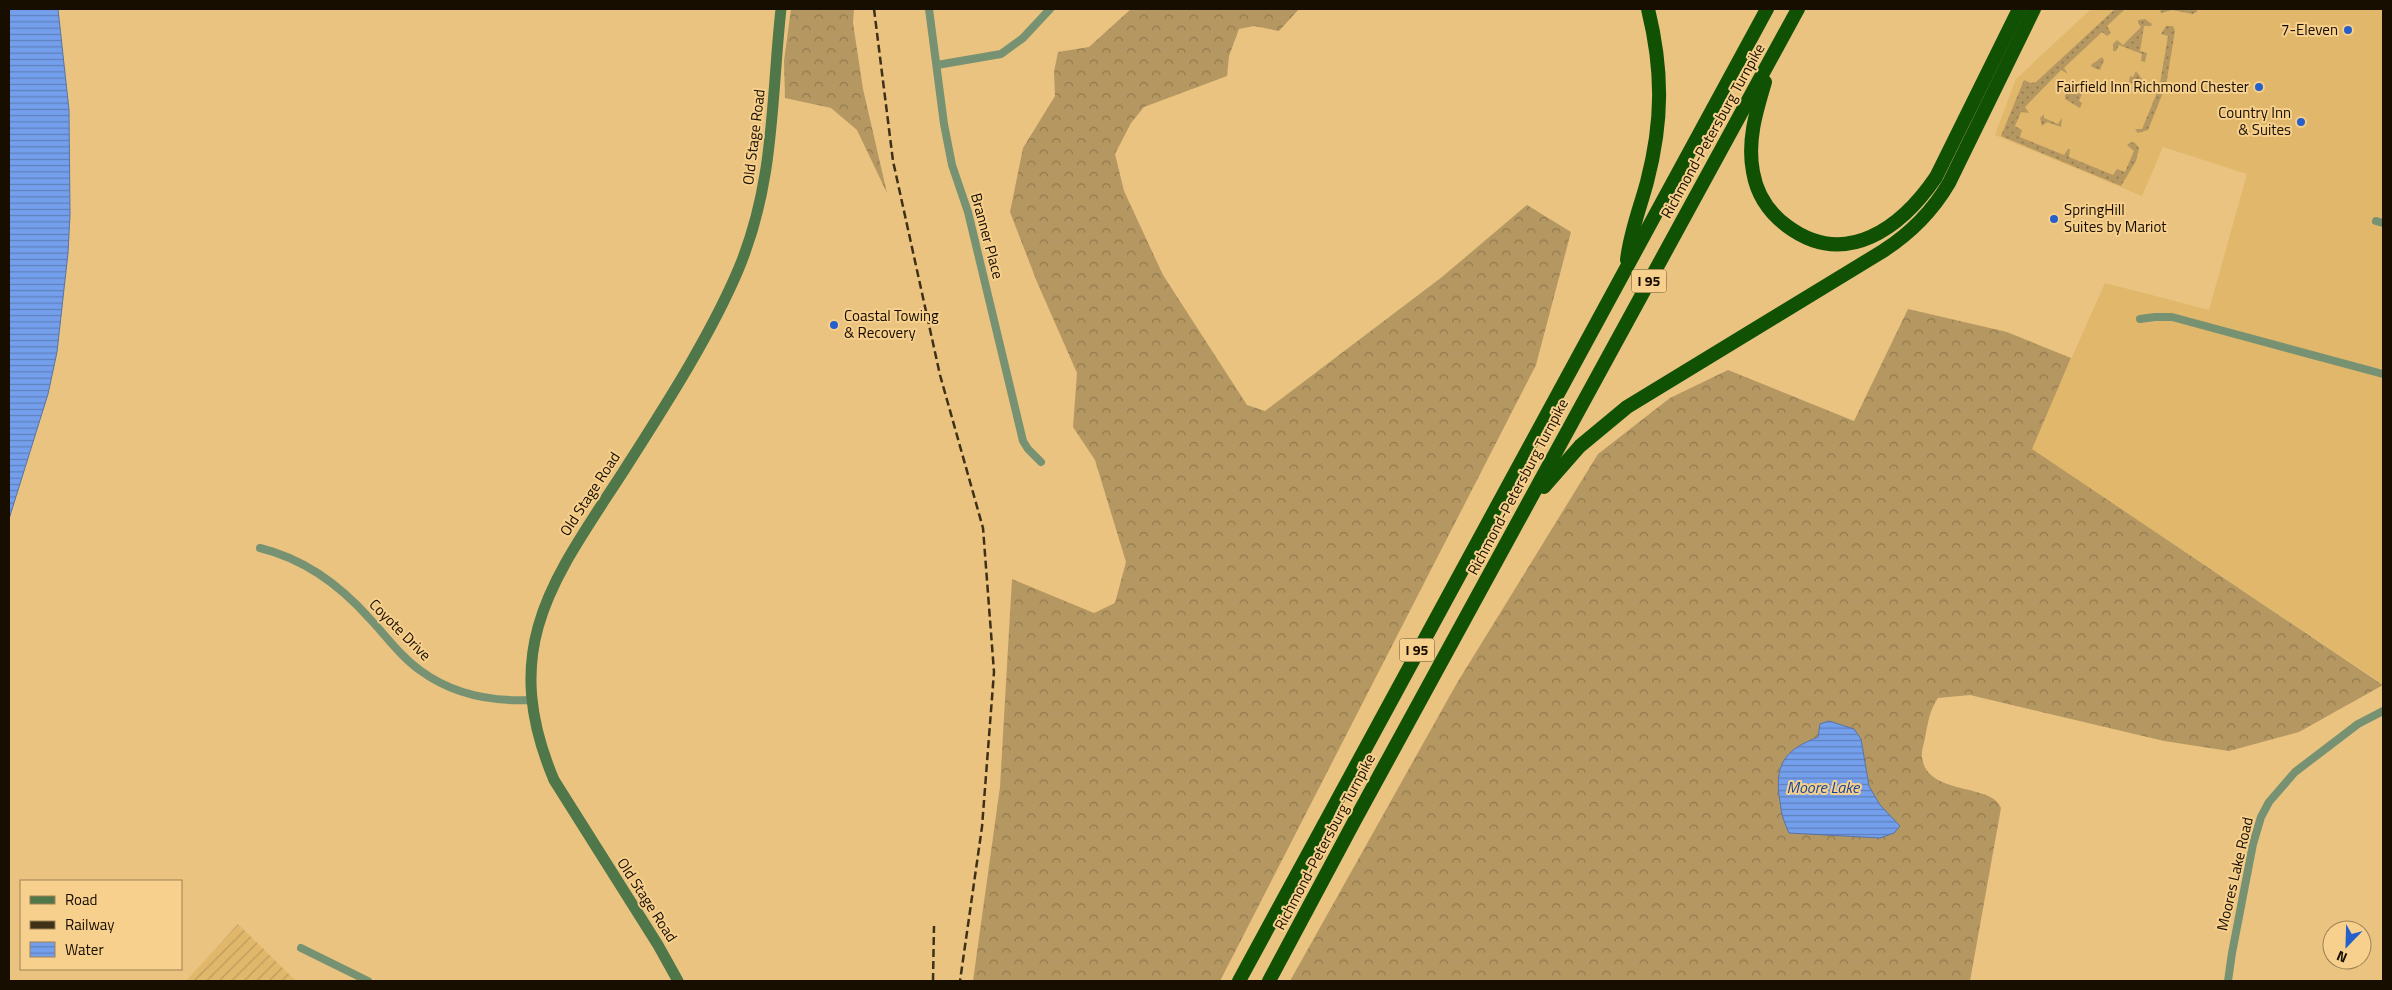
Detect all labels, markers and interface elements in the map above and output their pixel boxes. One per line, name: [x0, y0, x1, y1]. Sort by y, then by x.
place label: 7-Eleven: [2281, 18, 2338, 41]
marker: 7-Eleven: [2342, 24, 2354, 36]
street label: Richmond-Petersburg Turnpike: [1655, 39, 1770, 222]
place label: Fairfield Inn Richmond Chester: [2056, 75, 2249, 98]
marker: Fairfield Inn Richmond Chester: [2253, 81, 2265, 93]
street label: Old Stage Road: [736, 88, 771, 186]
place label: Country Inn & Suites: [2218, 101, 2291, 141]
marker: Country Inn & Suites: [2295, 116, 2307, 128]
street label: Branner Place: [965, 190, 1010, 281]
place label: SpringHill Suites by Mariot: [2064, 198, 2167, 238]
marker: SpringHill Suites by Mariot: [2048, 213, 2060, 225]
road number: I 95: [1632, 270, 1666, 292]
place label: Coastal Towing & Recovery: [844, 304, 939, 344]
marker: Coastal Towing & Recovery: [828, 319, 840, 331]
street label: Richmond-Petersburg Turnpike: [1461, 394, 1574, 579]
street label: Old Stage Road: [554, 447, 625, 540]
street label: Coyote Drive: [364, 593, 437, 666]
road number: I 95: [1400, 638, 1434, 662]
street label: Richmond-Petersburg Turnpike: [1268, 749, 1381, 934]
water label: Moore Lake: [1786, 775, 1861, 799]
street label: Moores Lake Road: [2210, 815, 2259, 933]
street label: Old Stage Road: [612, 853, 683, 946]
legend: [20, 880, 182, 970]
text: Road: [65, 888, 97, 911]
text: Railway: [65, 913, 115, 936]
north arrow: [2322, 920, 2372, 970]
text: Water: [65, 938, 104, 961]
text: N: [2333, 946, 2350, 969]

